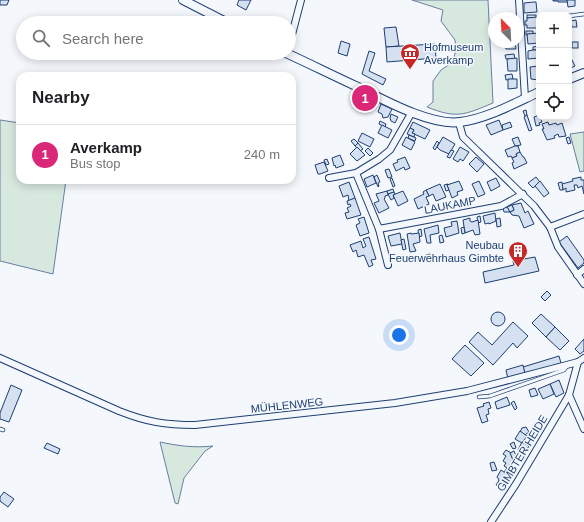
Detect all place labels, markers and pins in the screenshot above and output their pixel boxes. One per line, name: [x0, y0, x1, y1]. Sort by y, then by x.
place label: Hofmuseum Averkamp: [424, 41, 483, 66]
museum icon: Hofmuseum Averkamp: [399, 42, 421, 70]
pin: 1: [352, 83, 378, 113]
place label: Neubau Feuerwehrhaus Gimbte: [389, 239, 504, 264]
building icon: Neubau Feuerwehrhaus Gimbte: [507, 240, 529, 268]

